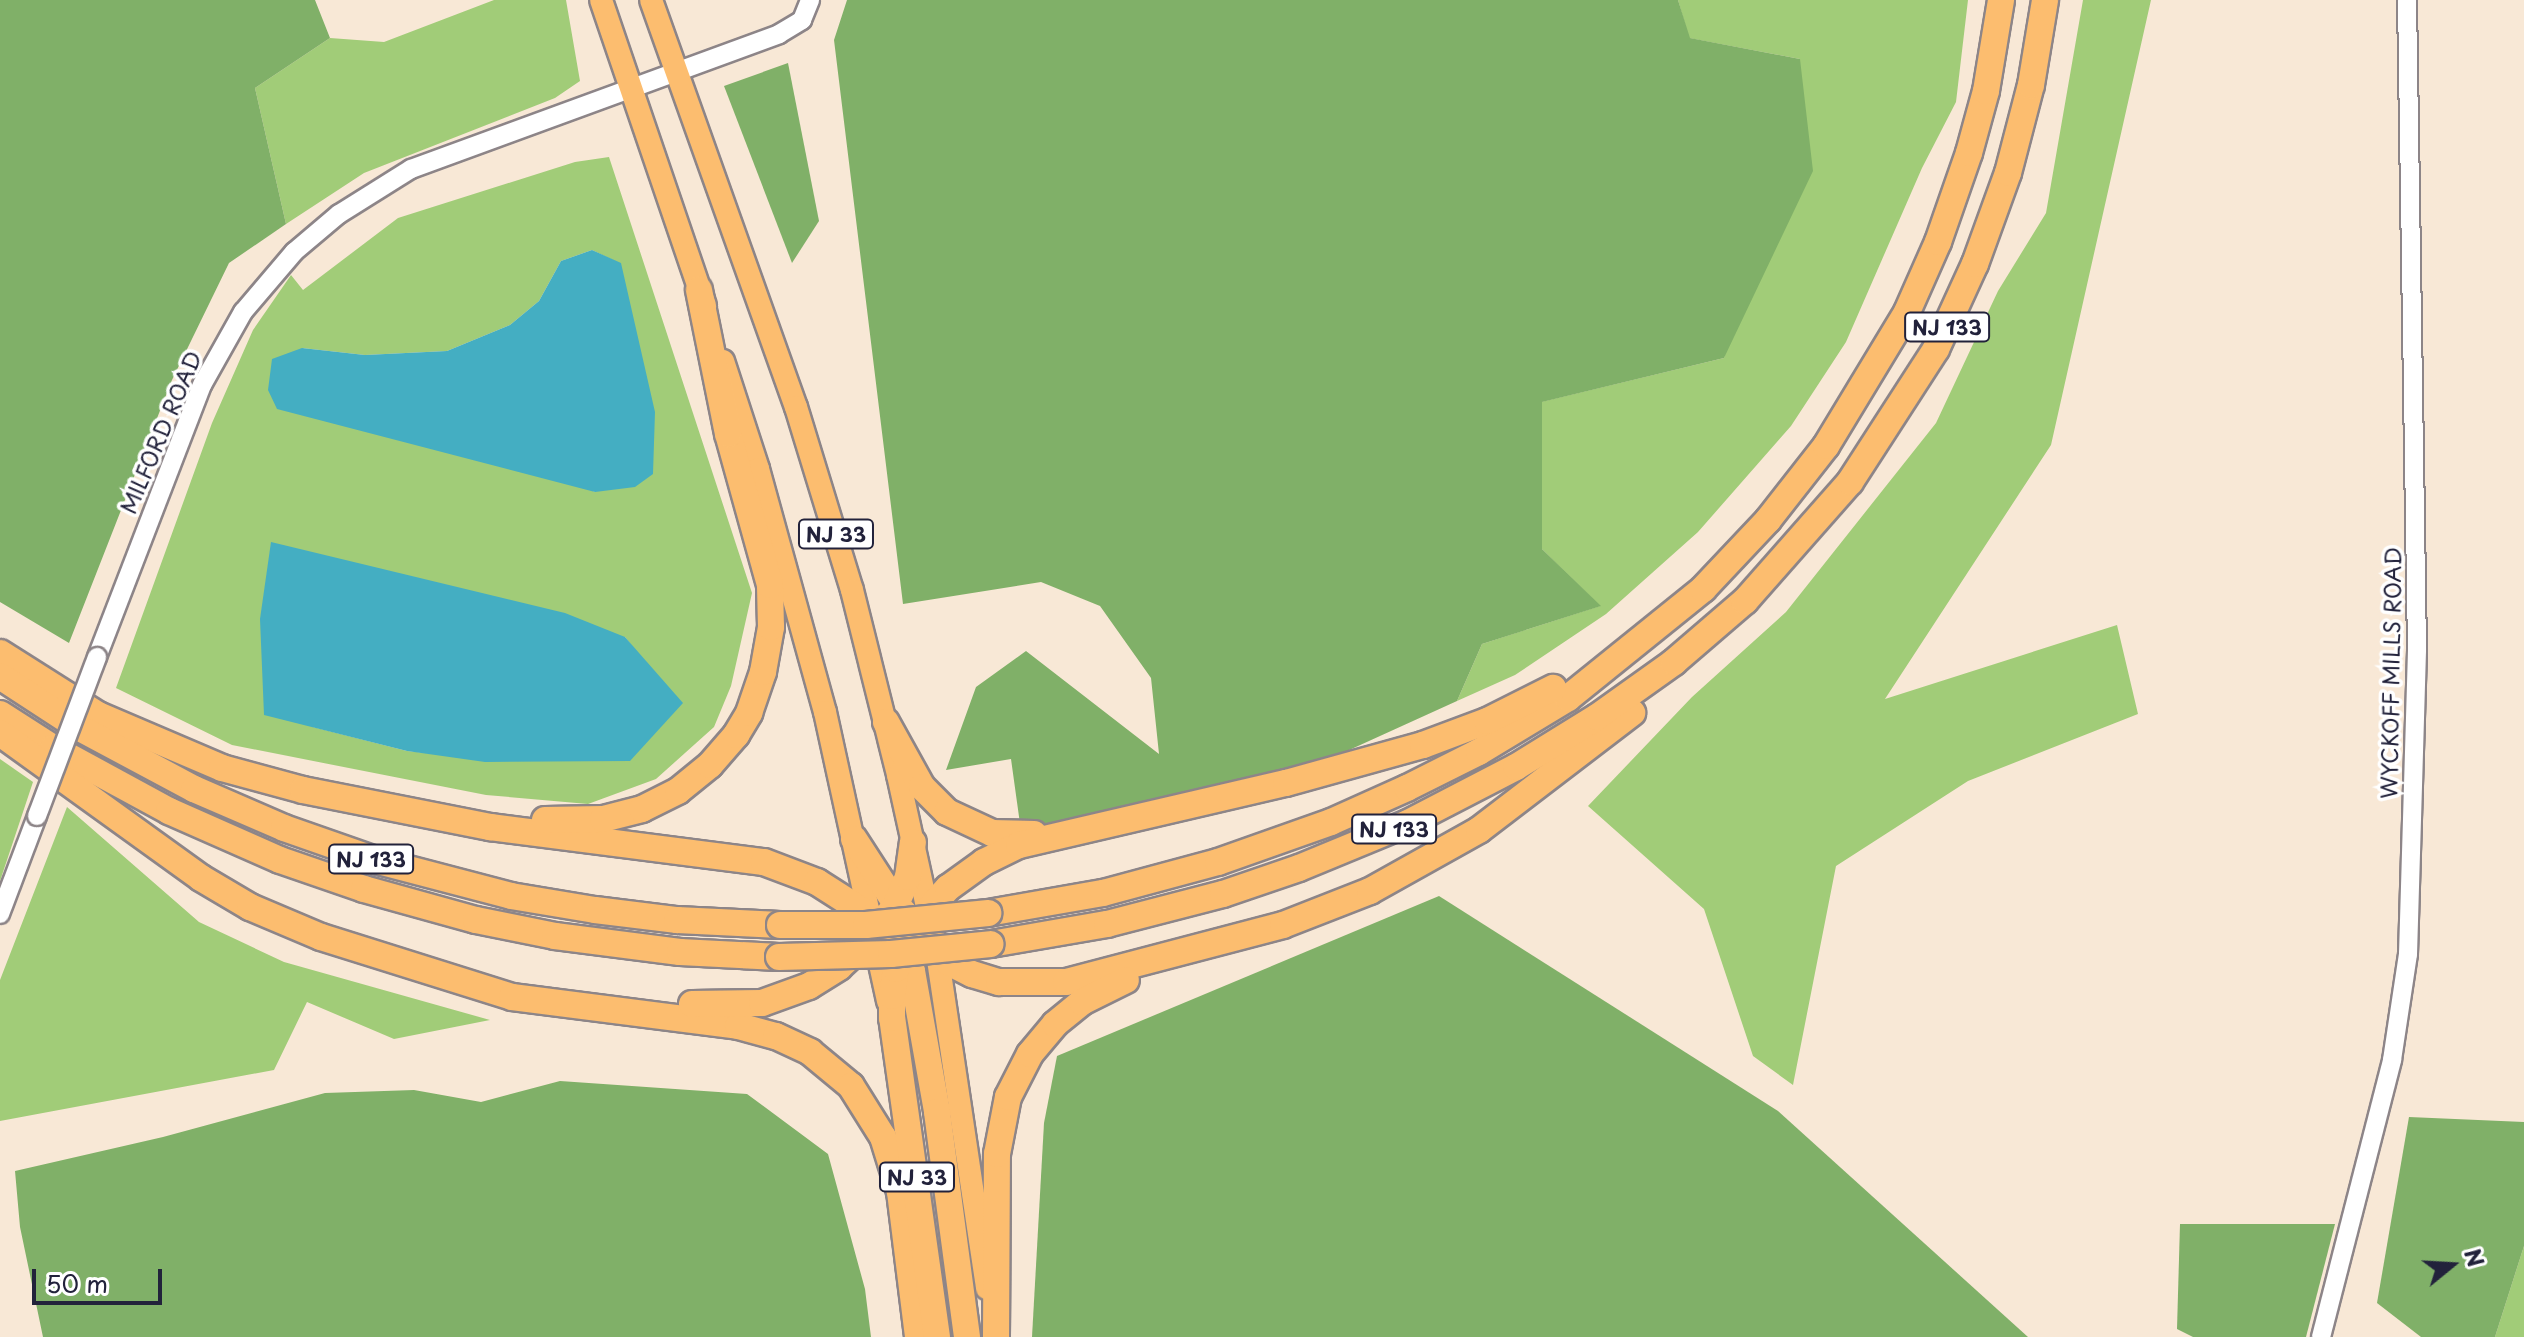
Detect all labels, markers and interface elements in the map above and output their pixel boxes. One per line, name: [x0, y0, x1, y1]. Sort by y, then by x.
road number: NJ 133: [1903, 311, 1991, 343]
street label: MILFORD ROAD: [114, 347, 206, 517]
road number: NJ 33: [796, 518, 876, 550]
street label: WYCKOFF MILLS ROAD: [2375, 545, 2405, 801]
road number: NJ 133: [1350, 813, 1438, 845]
road number: NJ 133: [327, 843, 415, 875]
road number: NJ 33: [877, 1161, 957, 1193]
north arrow: [2412, 1225, 2492, 1305]
text: N: [2457, 1244, 2494, 1271]
scale bar: [36, 1253, 166, 1303]
text: 50 m: [46, 1265, 108, 1301]

